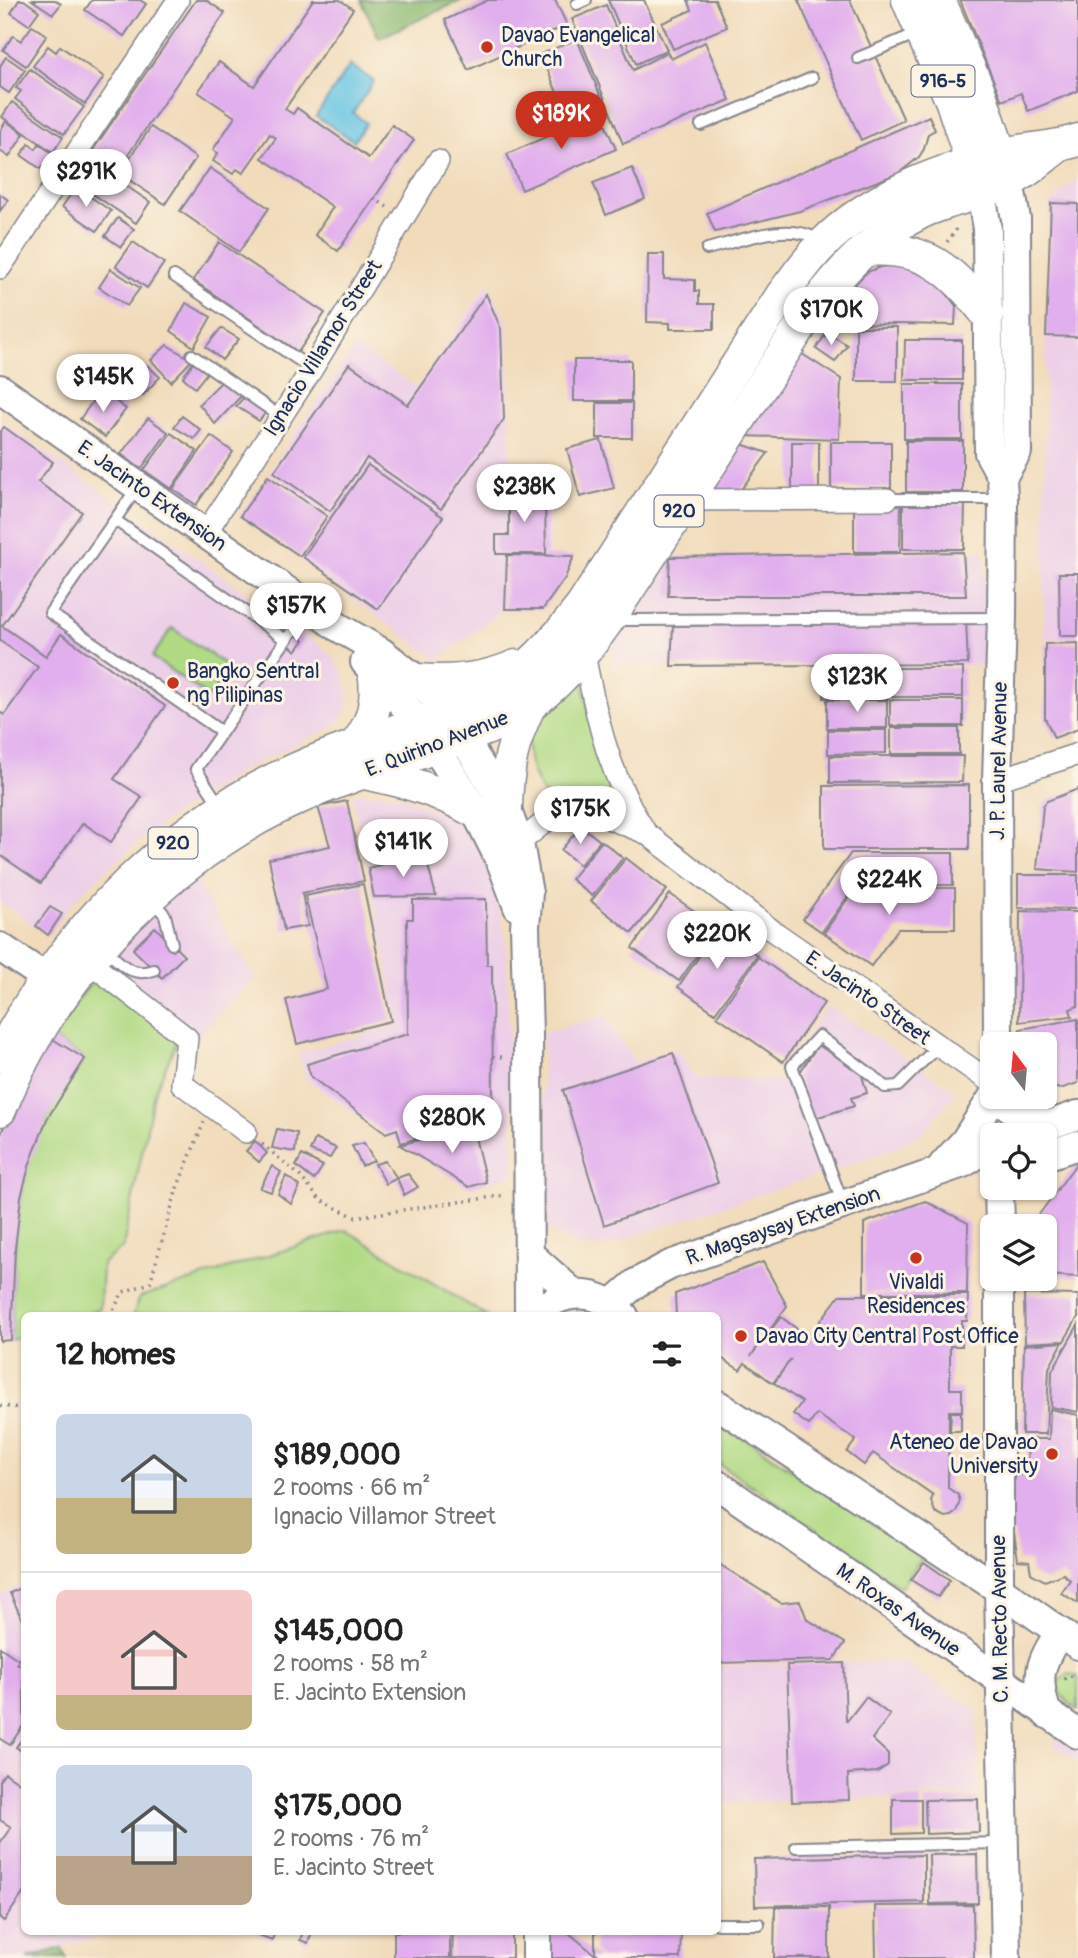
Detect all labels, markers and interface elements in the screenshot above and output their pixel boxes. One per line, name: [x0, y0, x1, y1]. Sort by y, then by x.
place label: Davao Evangelical Church: [501, 22, 655, 73]
marker: Davao Evangelical Church: [479, 39, 495, 55]
road number: 916-5: [912, 66, 974, 96]
pin: $189K: [512, 92, 610, 151]
text: $189K: [532, 99, 590, 128]
pin: $291K: [37, 150, 135, 209]
text: $291K: [56, 157, 116, 186]
street label: Ignacio Villamor Street: [258, 254, 389, 441]
pin: $170K: [782, 288, 880, 347]
text: $170K: [799, 295, 863, 324]
pin: $145K: [54, 354, 152, 414]
text: $145K: [72, 362, 134, 391]
street label: E. Jacinto Extension: [72, 434, 232, 558]
pin: $238K: [475, 464, 573, 524]
text: $238K: [493, 472, 555, 501]
road number: 920: [654, 496, 704, 526]
pin: $157K: [247, 584, 345, 643]
text: $157K: [266, 591, 326, 620]
pin: $123K: [808, 654, 906, 714]
place label: Bangko Sentral ng Pilipinas: [187, 658, 320, 709]
text: $123K: [827, 662, 887, 691]
marker: Bangko Sentral ng Pilipinas: [165, 675, 181, 691]
street label: J. P. Laurel Avenue: [984, 681, 1014, 840]
street label: E. Quirino Avenue: [362, 704, 513, 784]
pin: $175K: [531, 786, 629, 846]
text: $175K: [550, 794, 610, 823]
pin: $141K: [354, 820, 452, 879]
text: $141K: [374, 827, 432, 856]
road number: 920: [148, 828, 198, 858]
pin: $224K: [840, 858, 938, 917]
text: $224K: [856, 865, 922, 894]
pin: $220K: [668, 912, 766, 971]
text: $220K: [683, 919, 751, 948]
street label: E. Jacinto Street: [800, 945, 936, 1052]
north arrow: [980, 1032, 1057, 1110]
map controls: [980, 1032, 1057, 1291]
pin: $280K: [403, 1096, 501, 1155]
text: $280K: [419, 1103, 485, 1132]
button: locate: [980, 1123, 1057, 1200]
street label: R. Magsaysay Extension: [682, 1180, 884, 1272]
button: layers: [980, 1214, 1057, 1291]
marker: Vivaldi Residences: [908, 1250, 924, 1266]
place label: Vivaldi Residences: [867, 1269, 966, 1320]
place label: Davao City Central Post Office: [755, 1323, 1019, 1350]
marker: Davao City Central Post Office: [733, 1328, 749, 1344]
icon: filters: [648, 1335, 686, 1373]
text: 12 homes: [56, 1336, 175, 1373]
place label: Ateneo de Davao University: [889, 1429, 1038, 1480]
text: $189,000: [273, 1436, 401, 1473]
icon: home: [112, 1442, 196, 1526]
marker: Ateneo de Davao University: [1044, 1446, 1060, 1462]
text: 2 rooms · 66 m²: [273, 1473, 430, 1502]
text: Ignacio Villamor Street: [273, 1502, 496, 1531]
street label: C. M. Recto Avenue: [985, 1534, 1015, 1703]
street label: M. Roxas Avenue: [831, 1557, 966, 1663]
text: $145,000: [273, 1612, 404, 1649]
icon: home: [112, 1618, 196, 1702]
text: 2 rooms · 58 m²: [273, 1649, 428, 1678]
text: E. Jacinto Extension: [273, 1678, 466, 1707]
text: $175,000: [273, 1787, 402, 1824]
icon: home: [112, 1793, 196, 1877]
text: 2 rooms · 76 m²: [273, 1824, 429, 1853]
text: E. Jacinto Street: [273, 1853, 434, 1882]

